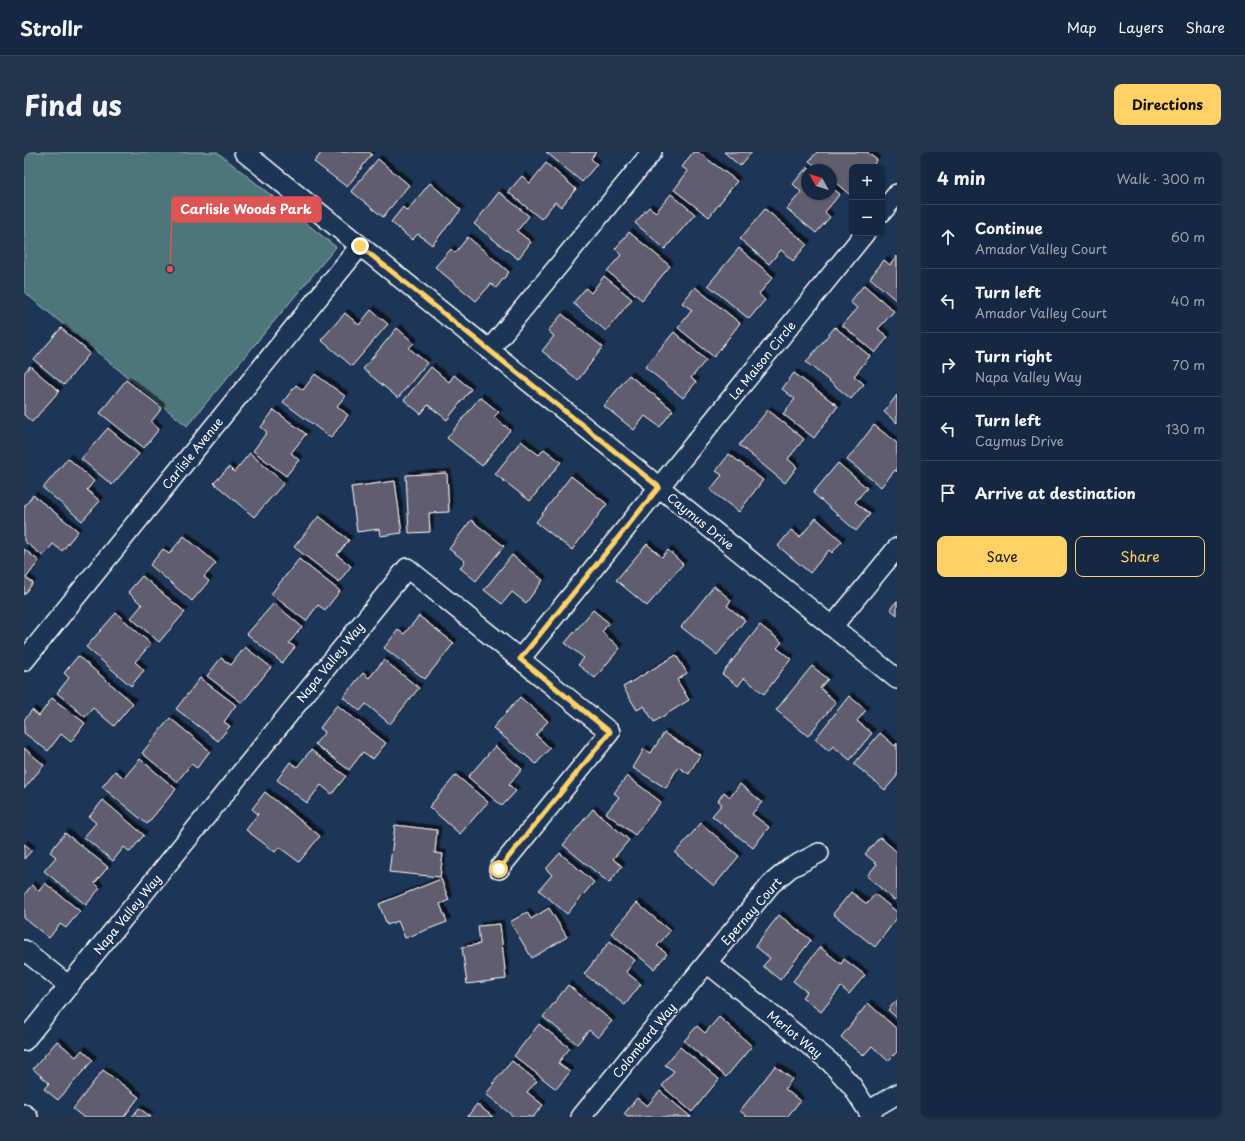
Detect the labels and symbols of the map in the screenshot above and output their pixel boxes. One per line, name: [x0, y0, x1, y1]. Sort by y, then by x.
north arrow: [801, 164, 837, 200]
callout: Carlisle Woods Park: [172, 197, 321, 222]
text: Carlisle Woods Park: [180, 199, 312, 218]
route end: [351, 237, 369, 255]
street label: La Maison Circle: [724, 316, 800, 403]
street label: Carlisle Avenue: [157, 413, 227, 493]
street label: Caymus Drive: [663, 488, 739, 554]
street label: Napa Valley Way: [292, 618, 368, 706]
route start: [490, 860, 508, 878]
street label: Napa Valley Way: [89, 870, 165, 958]
street label: Epernay Court: [716, 873, 786, 949]
street label: Colombard Way: [608, 998, 680, 1082]
street label: Merlot Way: [763, 1006, 827, 1062]

